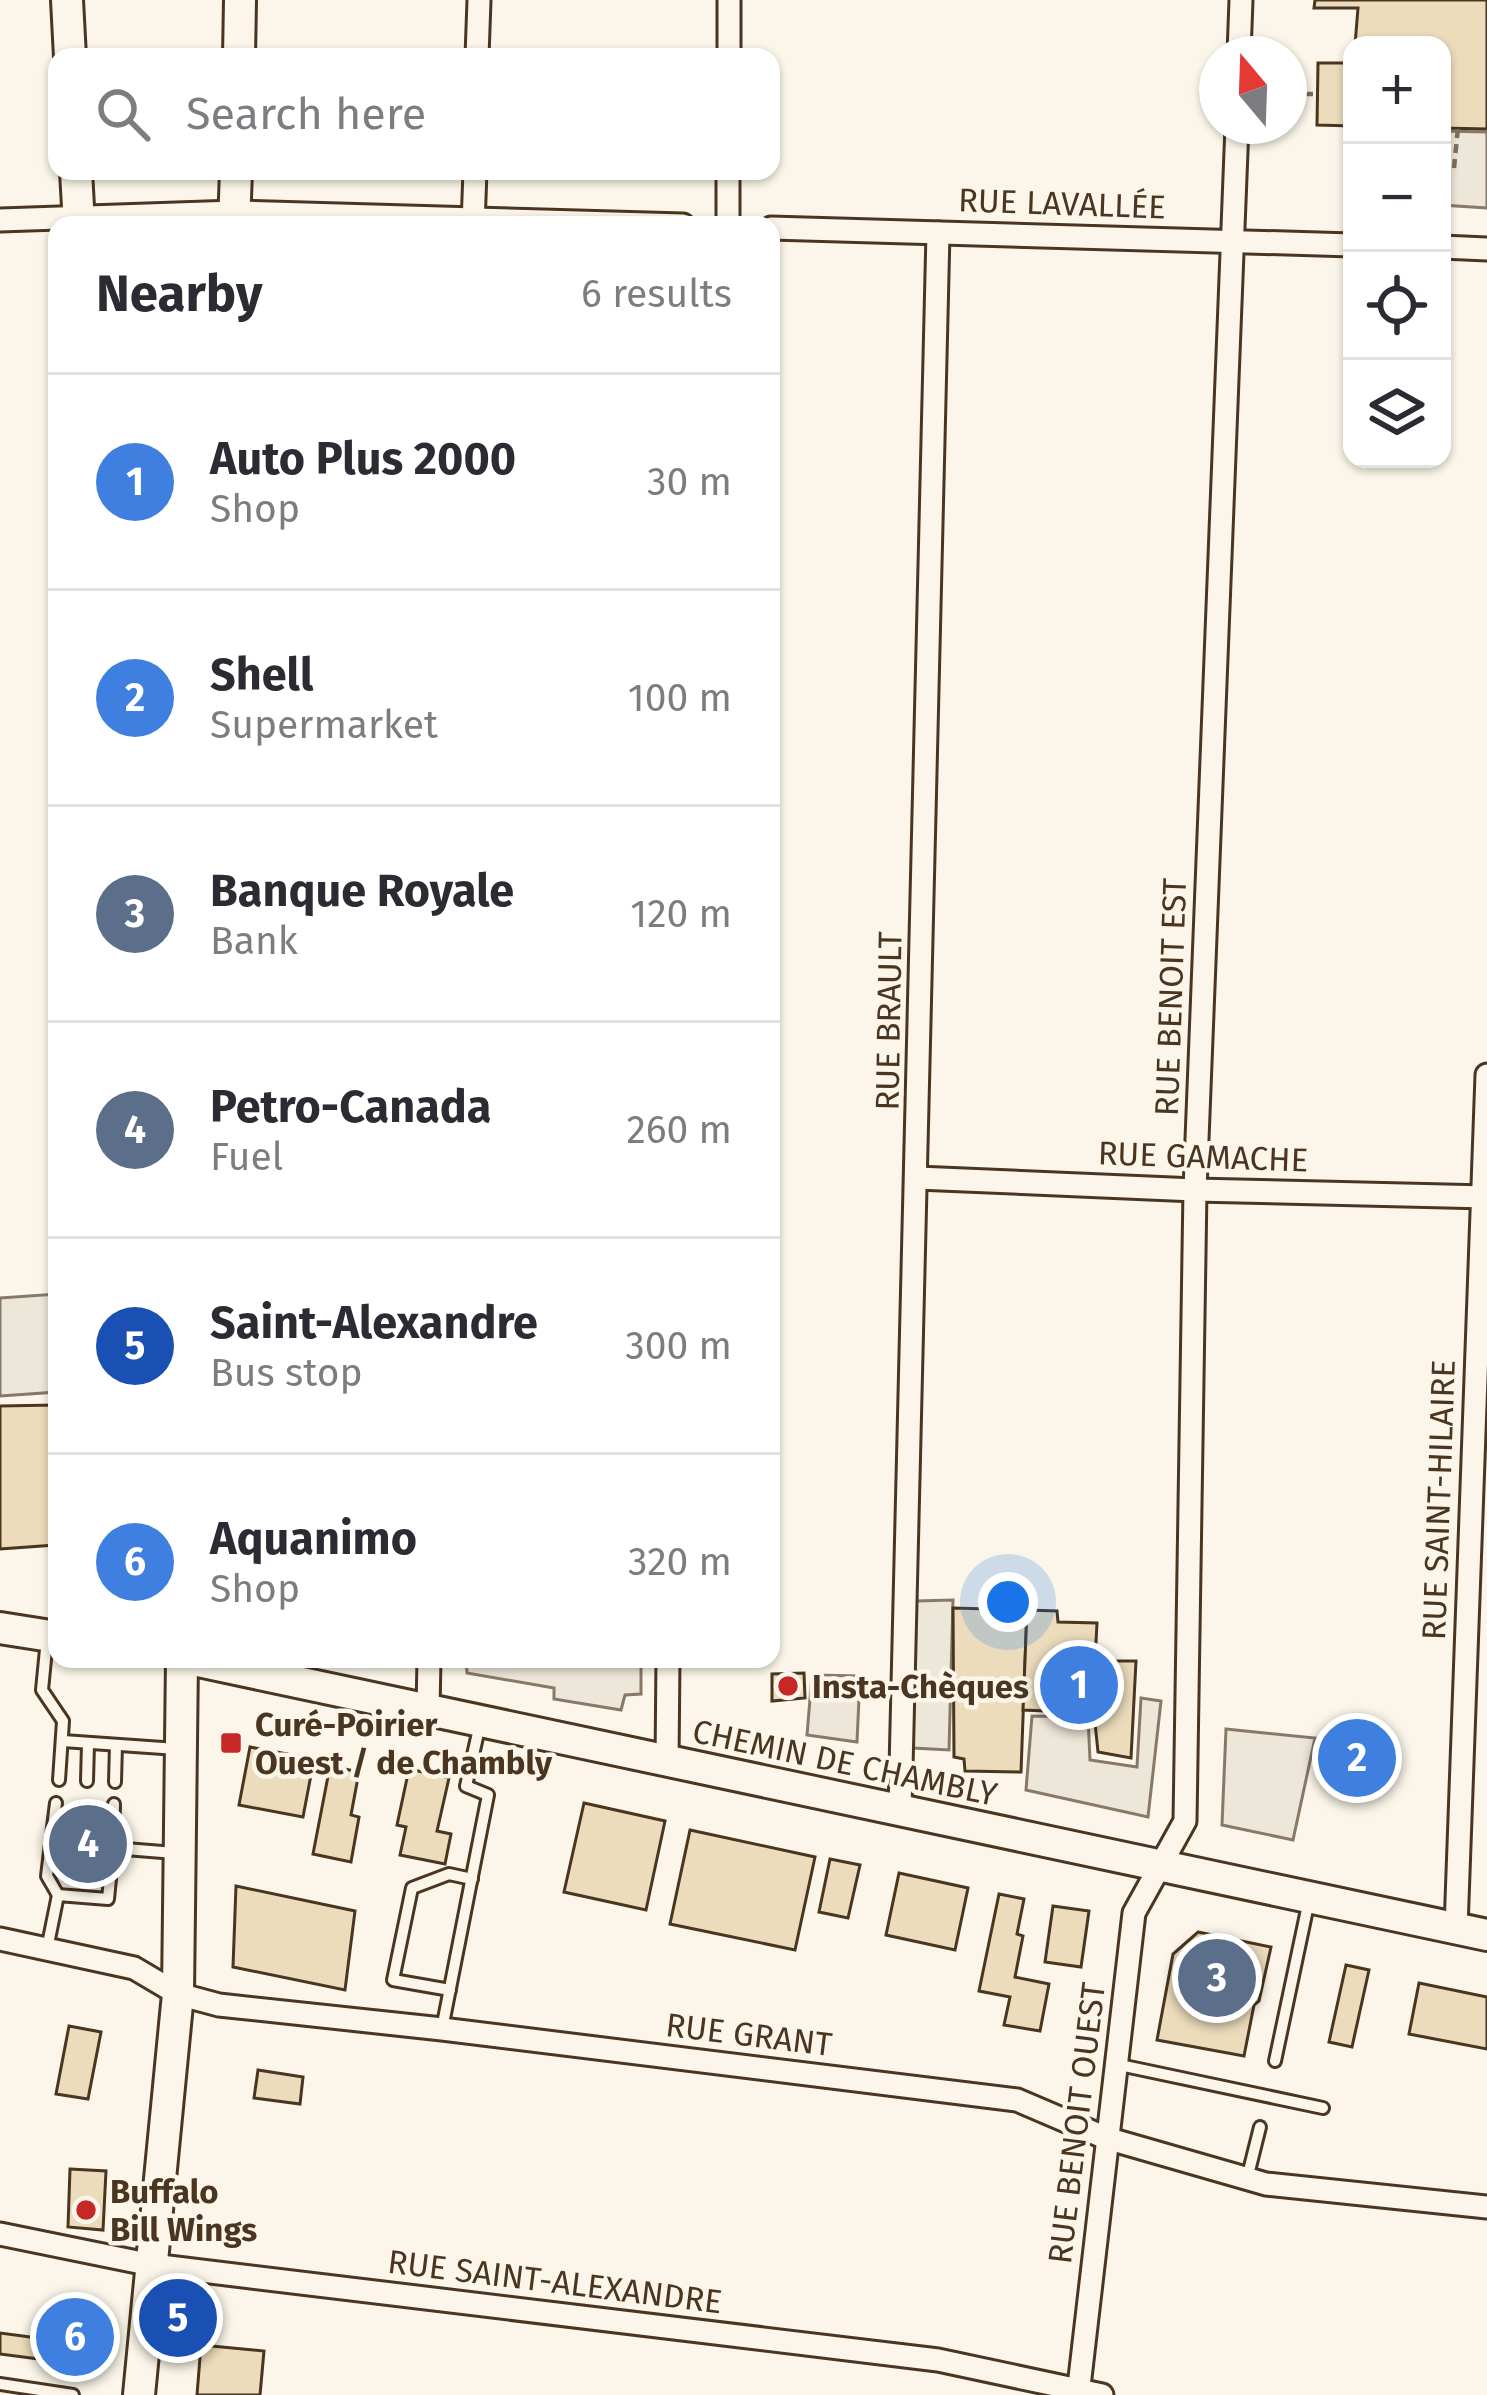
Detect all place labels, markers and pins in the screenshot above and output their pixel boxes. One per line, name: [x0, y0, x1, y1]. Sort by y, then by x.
pin: 1: [1040, 1640, 1118, 1730]
place label: Insta-Chèques: [812, 1667, 1029, 1707]
marker: Insta-Chèques: [775, 1673, 801, 1699]
place label: Curé-Poirier Ouest / de Chambly: [255, 1705, 553, 1783]
pin: 2: [1318, 1713, 1396, 1803]
marker: Curé-Poirier Ouest / de Chambly: [218, 1730, 244, 1756]
pin: 4: [49, 1799, 127, 1889]
pin: 3: [1178, 1933, 1256, 2023]
place label: Buffalo Bill Wings: [110, 2172, 257, 2250]
marker: Buffalo Bill Wings: [73, 2197, 99, 2223]
pin: 5: [139, 2273, 217, 2363]
pin: 6: [36, 2292, 114, 2382]

